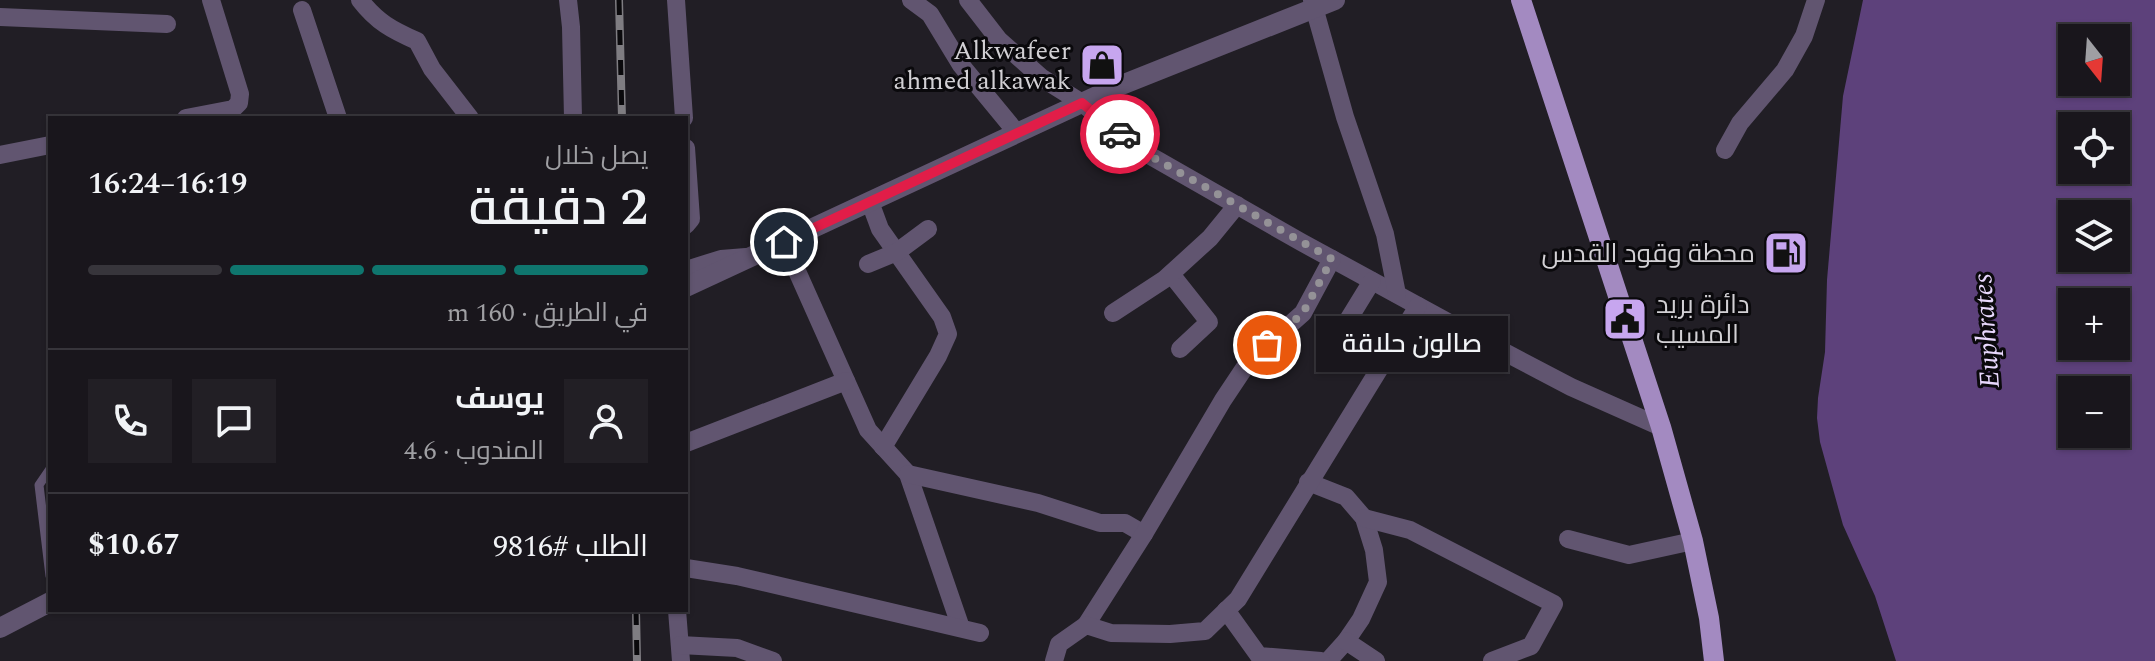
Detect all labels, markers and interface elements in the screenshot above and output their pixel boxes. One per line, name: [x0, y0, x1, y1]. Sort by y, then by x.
north arrow: [2058, 24, 2130, 96]
map controls: [2058, 24, 2130, 448]
place label: Alkwafeer ahmed alkawak: [894, 31, 1071, 101]
shop icon: Alkwafeer ahmed alkawak: [1078, 41, 1126, 89]
courier: [1080, 94, 1160, 174]
icon: car: [1098, 112, 1142, 156]
button: locate: [2058, 112, 2130, 184]
text: يصل خلال: [545, 136, 648, 176]
text: 16:19–16:24: [88, 161, 247, 207]
text: 2 دقيقة: [469, 169, 648, 248]
button: layers: [2058, 200, 2130, 272]
pin: [750, 208, 818, 276]
icon: home: [762, 220, 806, 264]
fuel station icon: محطة وقود القدس: [1762, 229, 1810, 277]
place label: محطة وقود القدس: [1541, 234, 1755, 274]
water label: Euphrates: [1961, 272, 2012, 390]
place label: دائرة بريد المسيب: [1656, 285, 1750, 355]
button: +: [2058, 288, 2130, 360]
text: في الطريق · 160 m: [447, 293, 648, 333]
public building icon: دائرة بريد المسيب: [1601, 295, 1649, 343]
pin: [1233, 311, 1301, 379]
callout: صالون حلاقة: [1315, 317, 1507, 373]
icon: bag: [1245, 323, 1289, 367]
text: صالون حلاقة: [1342, 324, 1482, 364]
text: يوسف: [455, 376, 544, 422]
button: −: [2058, 376, 2130, 448]
button: phone: [88, 379, 172, 463]
button: chat: [192, 379, 276, 463]
button: person: [564, 379, 648, 463]
text: المندوب · 4.6: [404, 431, 544, 471]
text: $10.67: [88, 522, 180, 568]
text: الطلب #9816: [493, 524, 648, 570]

